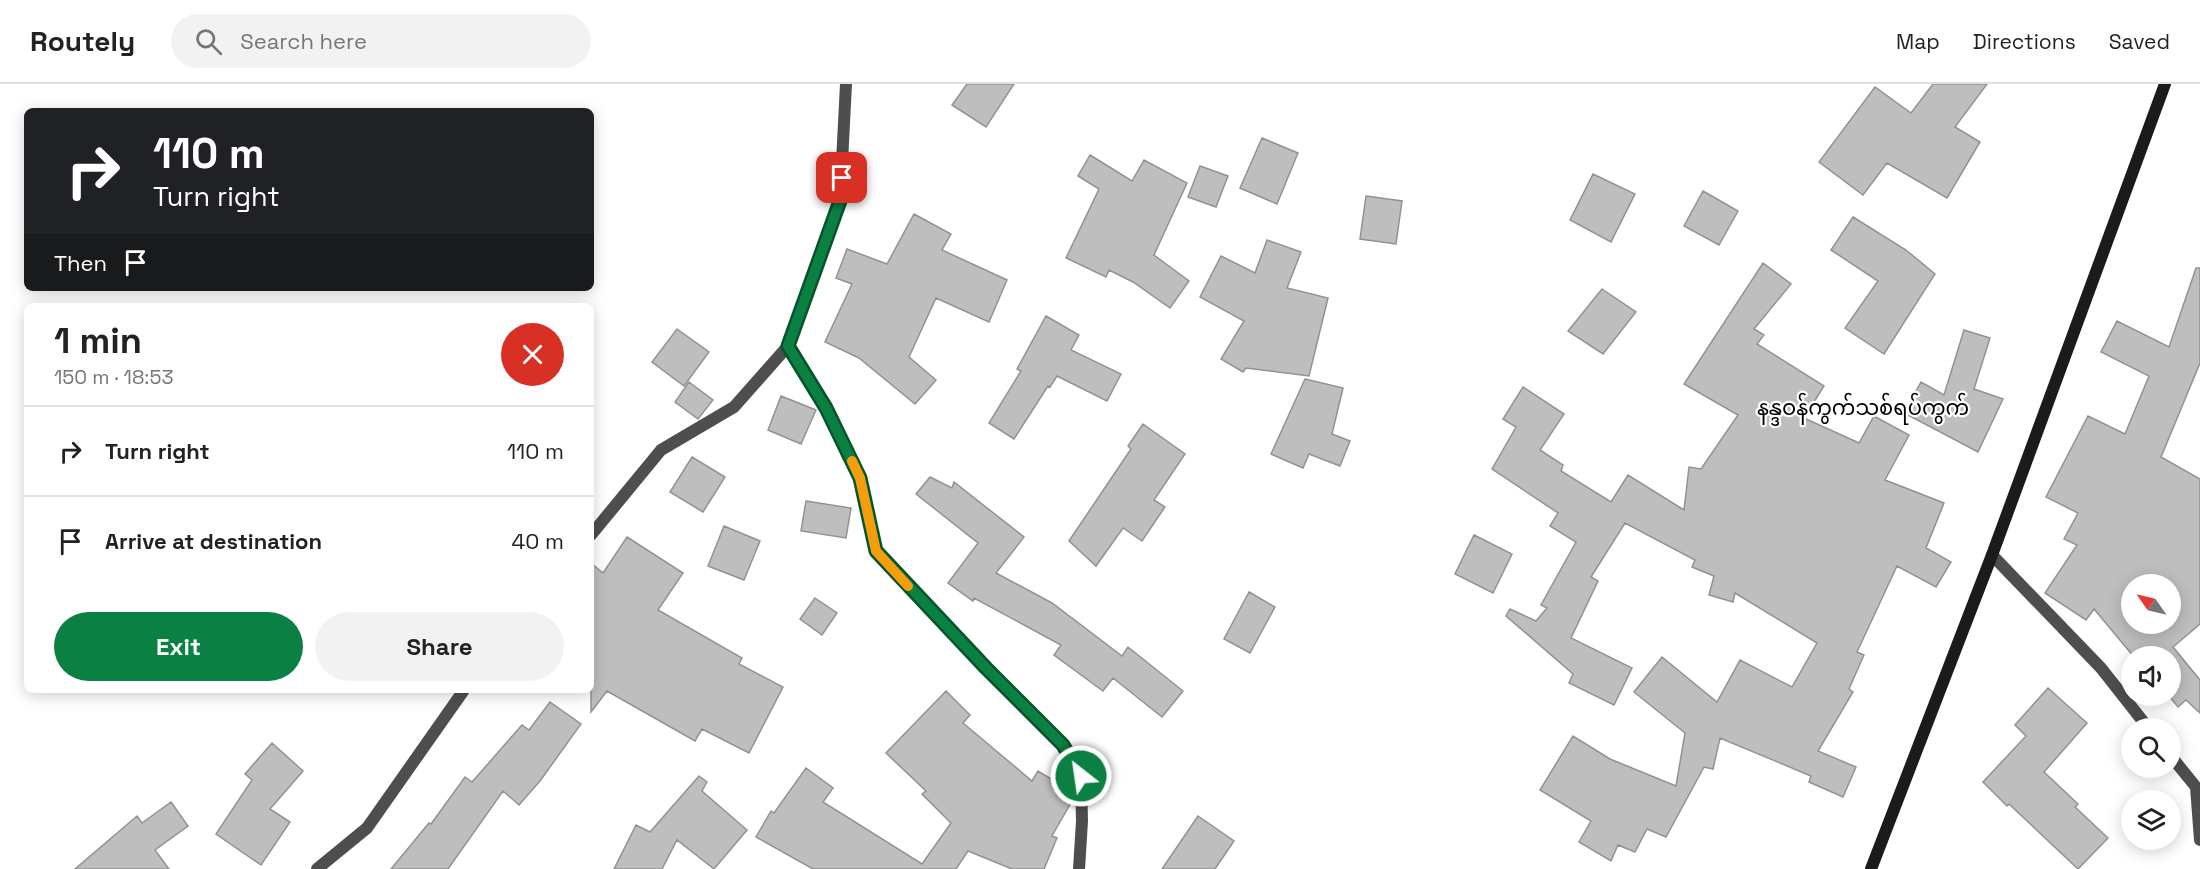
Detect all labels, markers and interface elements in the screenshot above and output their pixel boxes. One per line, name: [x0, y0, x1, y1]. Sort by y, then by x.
search box: [171, 14, 591, 68]
text: Routely: [30, 23, 135, 59]
icon: search: [192, 25, 225, 58]
text: Search here: [240, 27, 367, 55]
text: Map: [1896, 28, 1940, 55]
text: Directions: [1973, 28, 2076, 55]
text: Saved: [2109, 28, 2170, 55]
text: 110 m: [153, 127, 265, 180]
icon: right: [54, 132, 132, 210]
pin: [816, 152, 867, 203]
icon: arrive: [825, 161, 858, 194]
text: Turn right: [153, 179, 280, 214]
icon: arrive: [119, 246, 152, 279]
text: Then: [54, 249, 107, 277]
text: 1 min: [54, 318, 142, 364]
button: close: [501, 323, 564, 386]
text: 150 m · 18:53: [54, 364, 173, 390]
district label: နန္ဒဝန်ကွက်သစ်ရပ်ကွက်: [1757, 392, 1969, 426]
icon: right: [54, 435, 87, 468]
text: Turn right: [105, 437, 210, 465]
text: 110 m: [507, 437, 564, 465]
icon: arrive: [54, 525, 87, 558]
text: Arrive at destination: [105, 527, 322, 555]
text: 40 m: [512, 527, 564, 555]
north arrow: [2121, 574, 2181, 634]
map controls: [2121, 574, 2181, 850]
button: Exit: [54, 612, 303, 681]
button: Share: [315, 612, 564, 681]
button: sound: [2121, 646, 2181, 706]
button: search: [2121, 718, 2181, 778]
position arrow: [1049, 744, 1113, 808]
button: layers: [2121, 790, 2181, 850]

